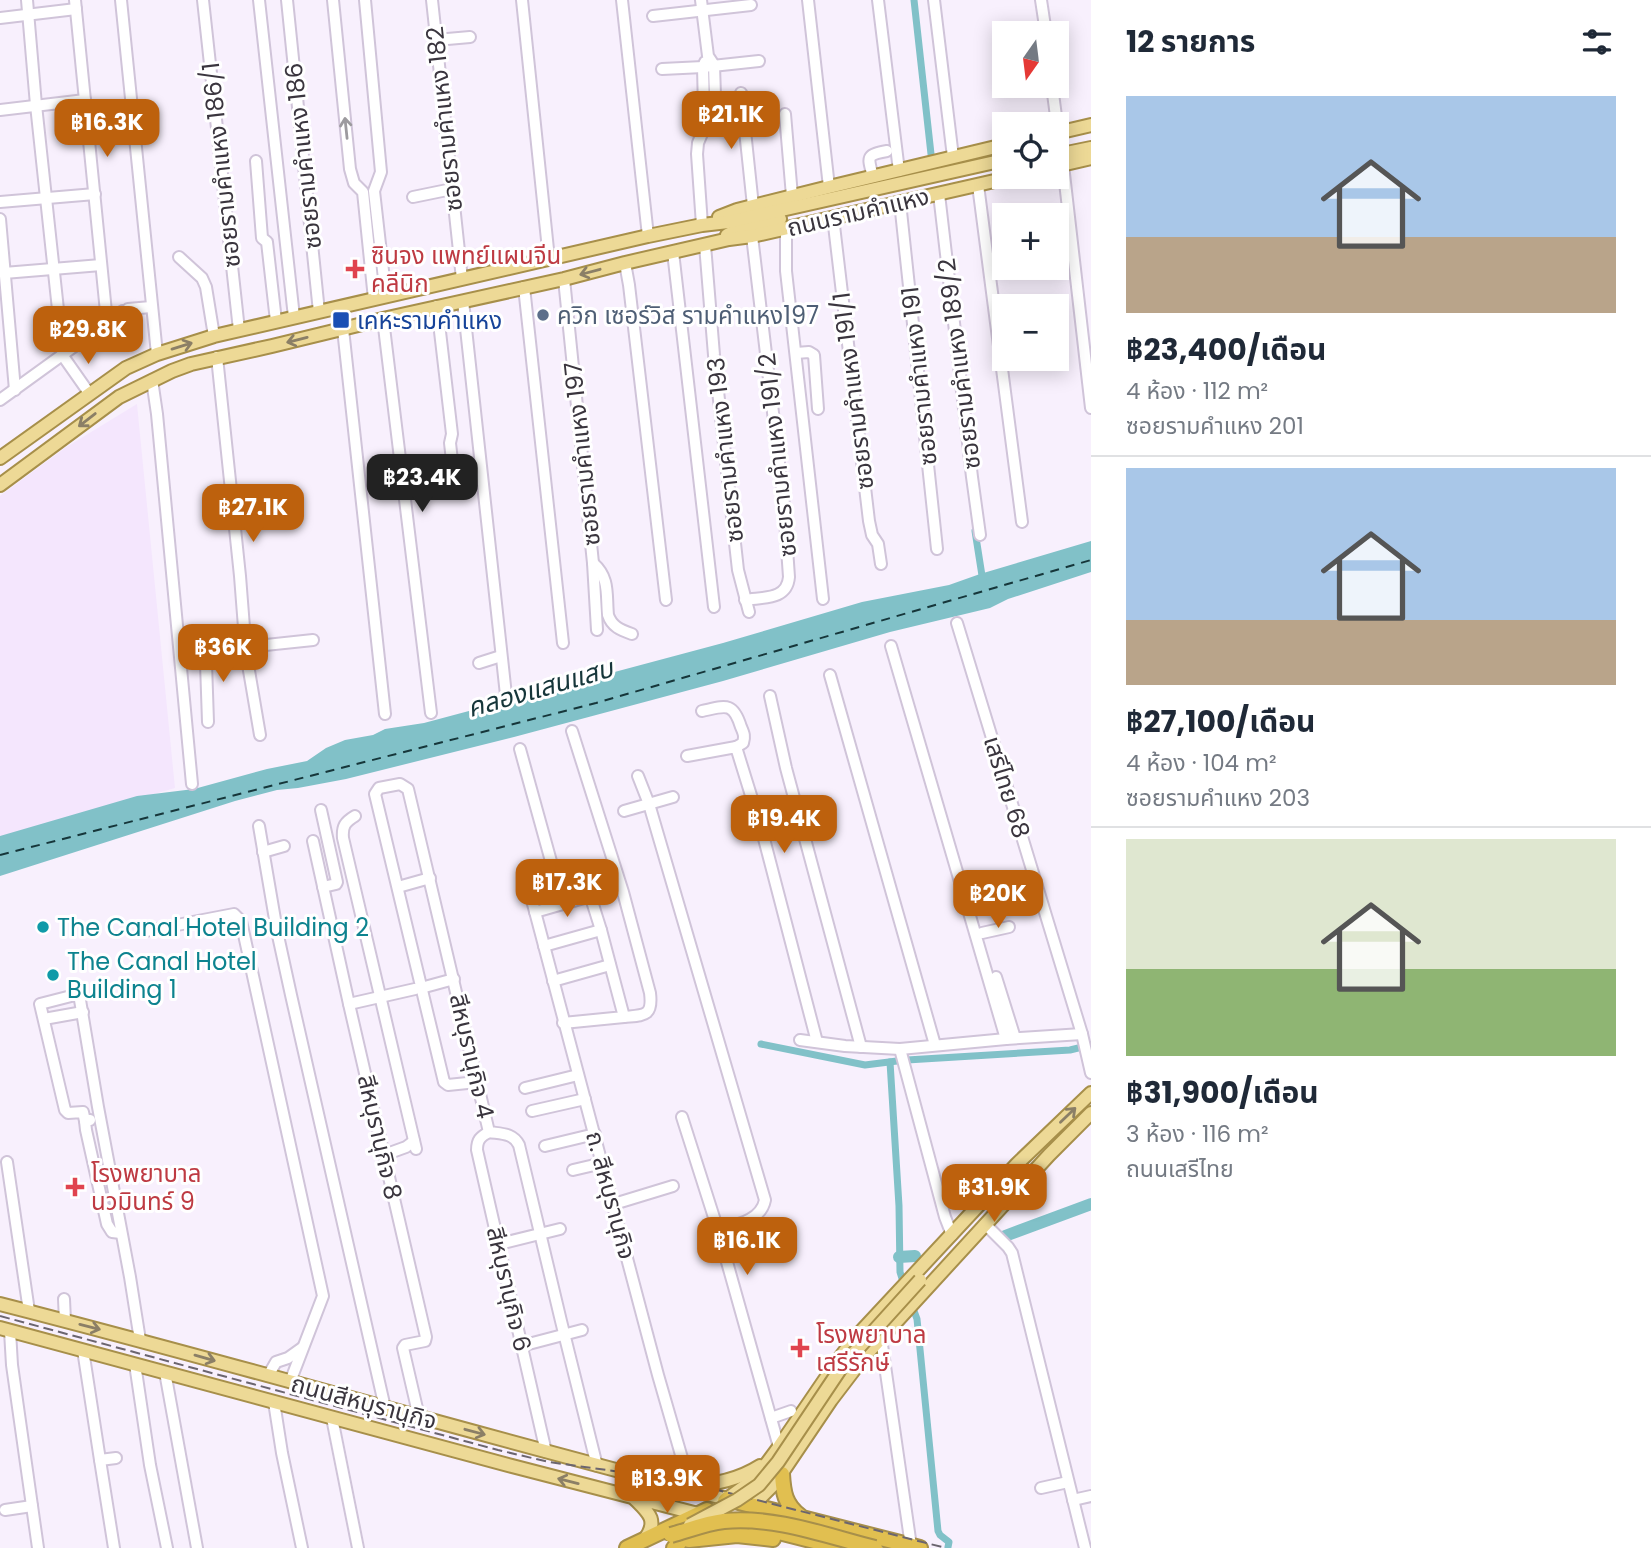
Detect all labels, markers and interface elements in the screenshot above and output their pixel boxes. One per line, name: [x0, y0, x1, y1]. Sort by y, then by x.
text: 12 รายการ: [1126, 20, 1255, 63]
north arrow: [992, 21, 1069, 98]
map controls: [992, 21, 1069, 371]
icon: filters: [1578, 23, 1616, 61]
street label: ซอยรามคำแหง 182: [418, 25, 470, 213]
street label: ซอยรามคำแหง 186/1: [194, 61, 248, 269]
street label: ซอยรามคำแหง 186: [277, 61, 329, 251]
pin: ฿21.1K: [674, 92, 788, 151]
text: ฿21.1K: [698, 98, 764, 130]
pin: ฿16.3K: [50, 100, 164, 159]
text: ฿16.3K: [70, 106, 144, 138]
button: locate: [992, 112, 1069, 189]
one-way arrow: [340, 118, 353, 140]
icon: home: [1308, 141, 1434, 267]
street label: ถนนรามคำแหง: [784, 180, 932, 244]
button: +: [992, 203, 1069, 280]
place label: ซินจง แพทย์แผนจีน คลีนิก: [371, 239, 561, 300]
street label: ซอยรามคำแหง 189/2: [930, 257, 988, 471]
marker: ซินจง แพทย์แผนจีน คลีนิก: [345, 259, 365, 279]
one-way arrow: [580, 266, 602, 279]
street label: ซอยรามคำแหง 191: [893, 285, 945, 467]
street label: ซอยรามคำแหง 191/1: [825, 290, 881, 492]
button: −: [992, 294, 1069, 371]
place label: ควิก เซอร์วิส รามคำแหง197: [557, 299, 819, 332]
place label: เคหะรามคำแหง: [357, 304, 502, 337]
pin: ฿29.8K: [31, 306, 145, 366]
marker: ควิก เซอร์วิส รามคำแหง197: [535, 307, 551, 323]
marker: เคหะรามคำแหง: [331, 310, 351, 330]
text: ฿29.8K: [49, 313, 127, 345]
text: ฿23,400/เดือน: [1126, 328, 1326, 371]
one-way arrow: [286, 334, 309, 347]
one-way arrow: [171, 339, 193, 352]
street label: ซอยรามคำแหง 191/2: [750, 351, 804, 559]
street label: ซอยรามคำแหง 193: [699, 356, 751, 544]
street label: ซอยรามคำแหง 197: [556, 360, 608, 548]
text: 4 ห้อง · 112 m²: [1126, 375, 1268, 407]
text: ซอยรามคำแหง 201: [1126, 410, 1304, 442]
one-way arrow: [79, 412, 97, 427]
pin: ฿23.4K: [365, 454, 479, 514]
text: ฿23.4K: [383, 461, 461, 493]
pin: ฿27.1K: [196, 484, 310, 544]
text: ฿27.1K: [218, 491, 288, 523]
icon: home: [1308, 513, 1434, 639]
pin: ฿36K: [182, 624, 264, 684]
text: ฿36K: [194, 631, 252, 663]
water label: คลองแสนแสบ: [463, 649, 619, 726]
text: ฿27,100/เดือน: [1126, 700, 1315, 743]
street label: เสรีไทย 68: [976, 732, 1038, 842]
text: 4 ห้อง · 104 m²: [1126, 747, 1277, 779]
text: ซอยรามคำแหง 203: [1126, 782, 1310, 814]
pin: ฿19.4K: [727, 796, 841, 855]
text: ฿19.4K: [747, 802, 821, 834]
pin: ฿17.3K: [510, 860, 624, 919]
text: ฿17.3K: [532, 866, 602, 898]
pin: ฿20K: [957, 870, 1039, 930]
text: ฿20K: [969, 877, 1027, 909]
icon: home: [1308, 884, 1434, 1010]
place label: The Canal Hotel Building 2: [57, 911, 369, 944]
marker: The Canal Hotel Building 2: [35, 919, 51, 935]
place label: The Canal Hotel Building 1: [67, 945, 257, 1006]
marker: The Canal Hotel Building 1: [45, 967, 61, 983]
street label: สีหบุรานุกิจ 4: [442, 990, 502, 1122]
street label: สีหบุรานุกิจ 8: [350, 1071, 410, 1203]
text: ฿31,900/เดือน: [1126, 1071, 1319, 1114]
one-way arrow: [1059, 1107, 1076, 1124]
text: 3 ห้อง · 116 m²: [1126, 1118, 1269, 1150]
street label: ถ. สีหบุรานุกิจ: [578, 1127, 644, 1263]
text: ถนนเสรีไทย: [1126, 1153, 1234, 1185]
place label: โรงพยาบาล นวมินทร์ 9: [91, 1157, 201, 1218]
pin: ฿31.9K: [937, 1164, 1051, 1224]
text: ฿31.9K: [958, 1171, 1030, 1203]
marker: โรงพยาบาล นวมินทร์ 9: [65, 1177, 85, 1197]
pin: ฿16.1K: [690, 1218, 804, 1277]
street label: สีหบุรานุกิจ 6: [479, 1223, 539, 1355]
text: ฿16.1K: [713, 1224, 781, 1256]
place label: โรงพยาบาล เสรีรักษ์: [816, 1318, 926, 1379]
one-way arrow: [78, 1321, 101, 1334]
marker: โรงพยาบาล เสรีรักษ์: [790, 1338, 810, 1358]
one-way arrow: [194, 1353, 216, 1366]
street label: ถนนสีหบุรานุกิจ: [288, 1367, 440, 1437]
one-way arrow: [464, 1426, 486, 1439]
pin: ฿13.9K: [610, 1456, 724, 1515]
text: ฿13.9K: [631, 1462, 703, 1494]
one-way arrow: [557, 1474, 580, 1487]

